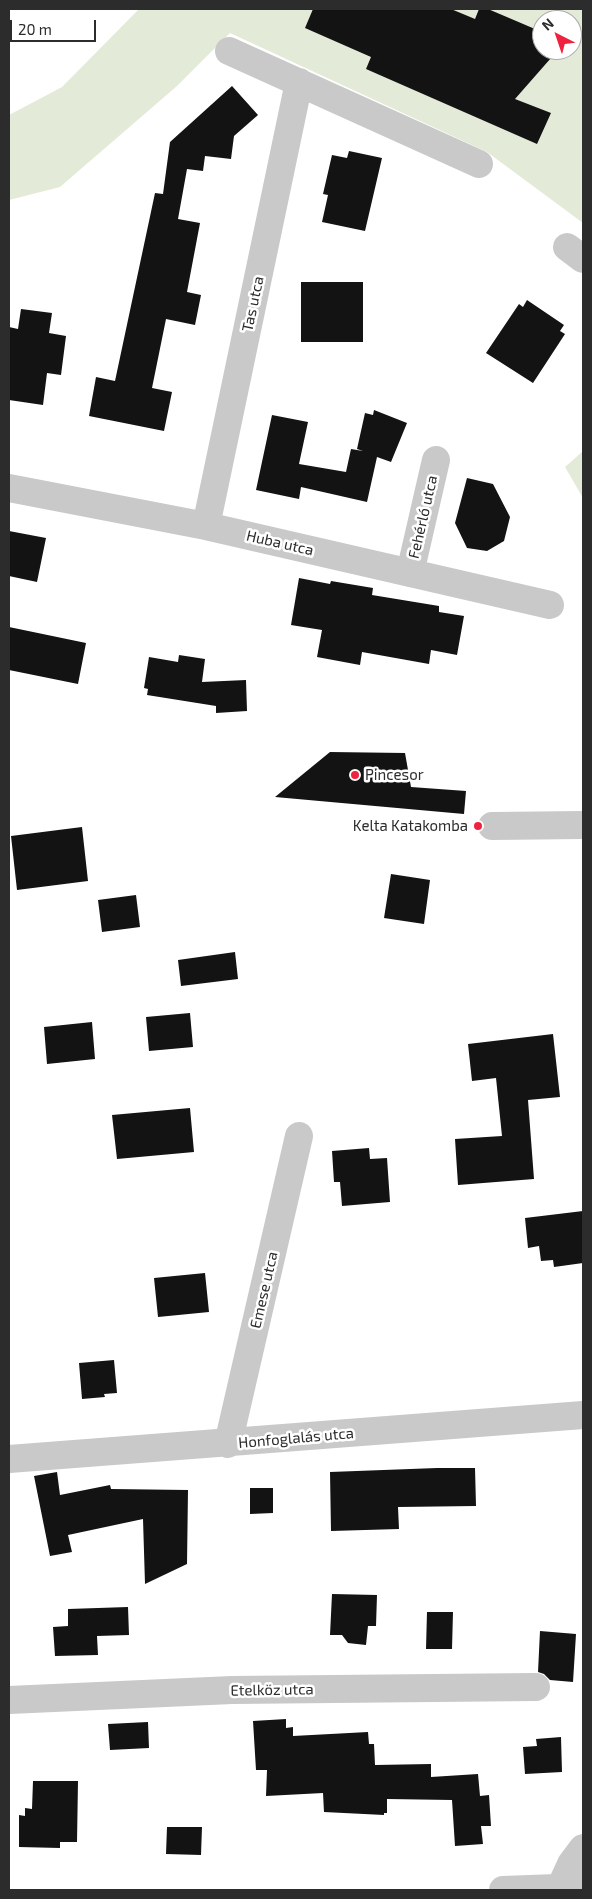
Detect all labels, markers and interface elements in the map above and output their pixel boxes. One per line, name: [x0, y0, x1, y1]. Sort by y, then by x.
scale bar: [12, 10, 99, 42]
north arrow: [532, 10, 582, 60]
text: N: [538, 14, 557, 34]
text: 20 m: [18, 20, 52, 38]
street label: Tas utca: [238, 275, 268, 333]
street label: Fehérló utca: [405, 474, 441, 560]
street label: Huba utca: [245, 527, 315, 559]
place label: Pincesor: [365, 766, 424, 784]
marker: Pincesor: [349, 769, 361, 781]
place label: Kelta Katakomba: [353, 817, 468, 835]
marker: Kelta Katakomba: [472, 820, 484, 832]
street label: Emese utca: [246, 1250, 282, 1330]
street label: Honfoglalás utca: [237, 1424, 355, 1452]
street label: Etelköz utca: [230, 1680, 314, 1700]

